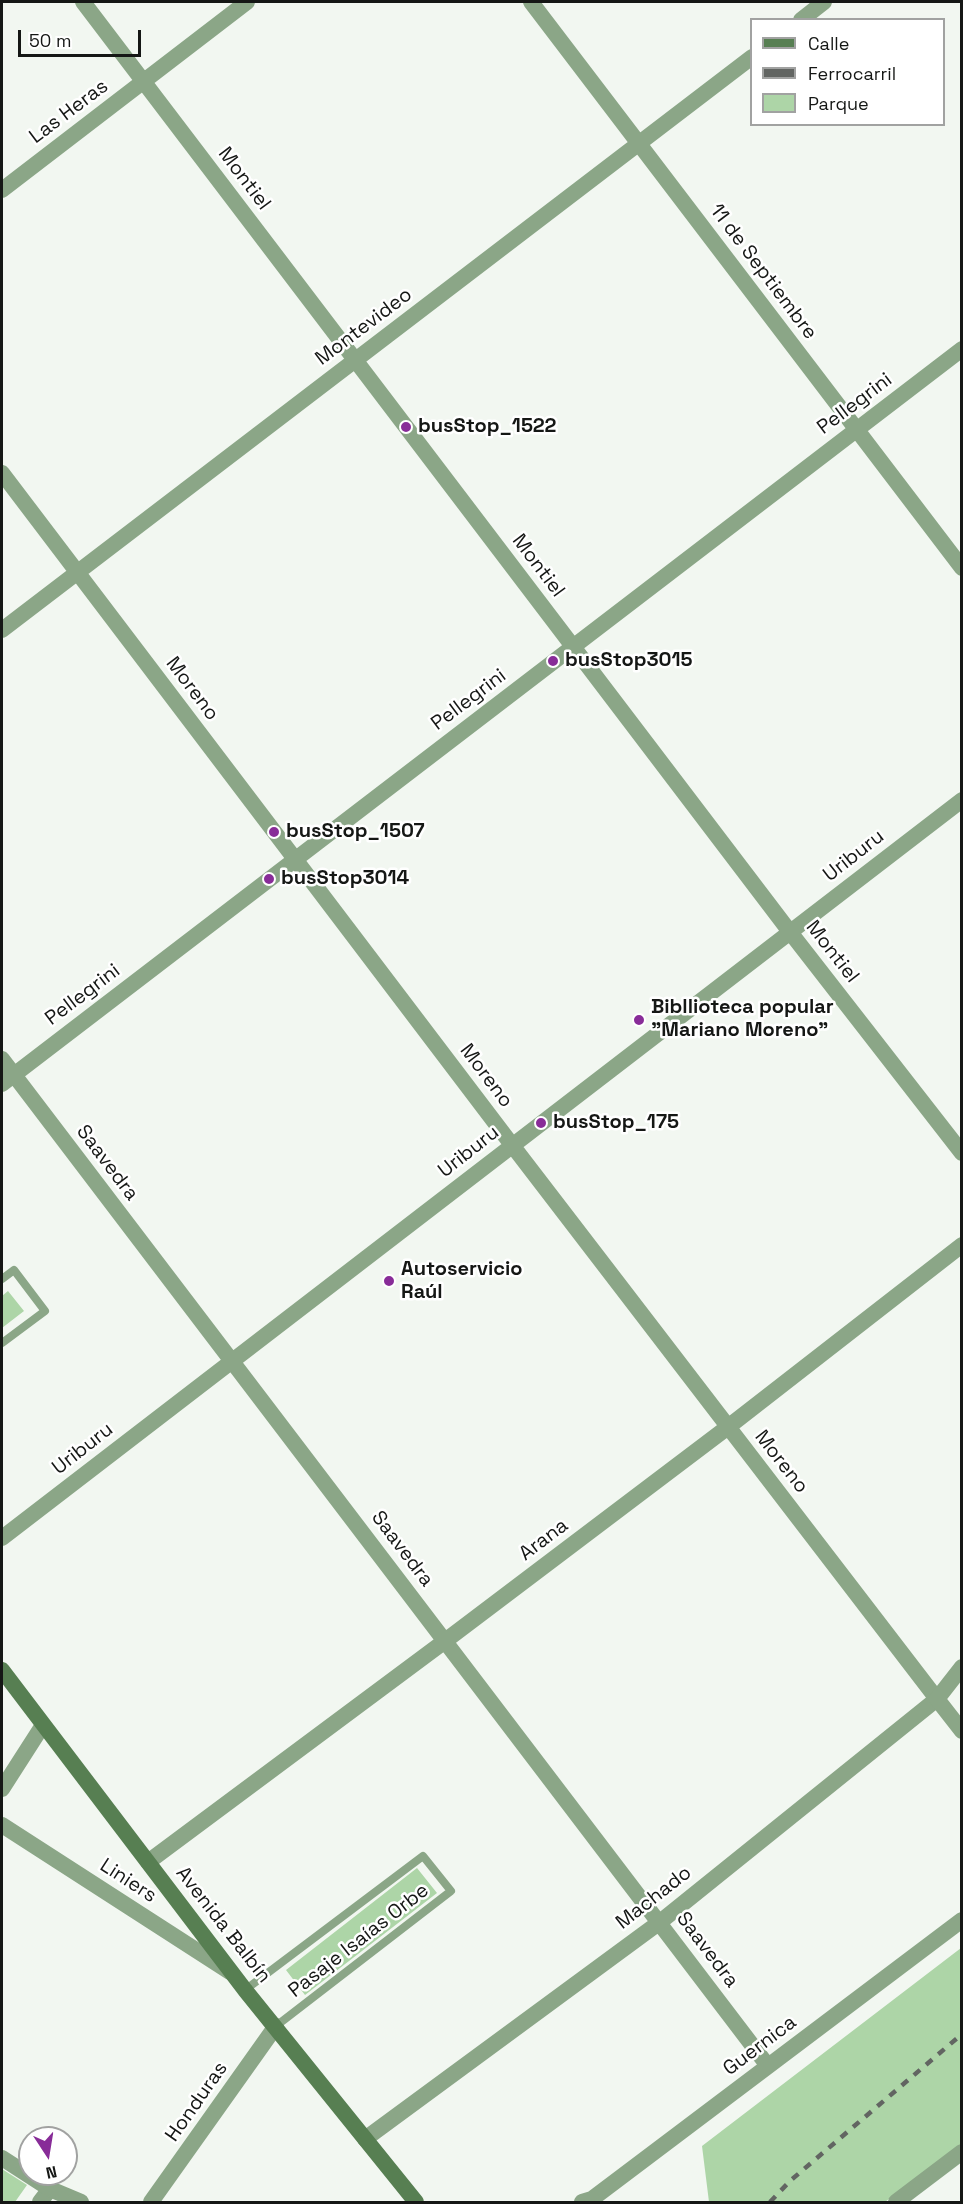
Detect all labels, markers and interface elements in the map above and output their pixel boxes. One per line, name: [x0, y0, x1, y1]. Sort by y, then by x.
scale bar: [21, 18, 144, 56]
legend: [750, 18, 945, 126]
text: 50 m: [29, 29, 71, 52]
text: Calle: [808, 32, 849, 55]
text: Ferrocarril: [808, 62, 896, 85]
street label: Las Heras: [25, 75, 113, 149]
text: Parque: [808, 92, 869, 115]
street label: Montiel: [213, 143, 275, 215]
street label: 11 de Septiembre: [704, 200, 822, 344]
street label: Montevideo: [311, 283, 417, 371]
street label: Pellegrini: [813, 368, 897, 440]
place label: busStop_1522: [418, 415, 556, 439]
marker: busStop_1522: [399, 420, 413, 434]
street label: Montiel: [507, 530, 569, 602]
place label: busStop3015: [565, 649, 693, 673]
street label: Moreno: [160, 653, 224, 725]
marker: busStop3015: [546, 654, 560, 668]
street label: Pellegrini: [427, 664, 511, 736]
place label: busStop_1507: [286, 820, 425, 844]
marker: busStop_1507: [267, 825, 281, 839]
street label: Uriburu: [819, 825, 889, 887]
place label: busStop3014: [281, 867, 409, 891]
marker: busStop3014: [262, 872, 276, 886]
street label: Montiel: [800, 916, 864, 988]
street label: Pellegrini: [41, 959, 125, 1031]
place label: Bibllioteca popular "Mariano Moreno": [651, 996, 834, 1043]
marker: Bibllioteca popular "Mariano Moreno": [632, 1013, 646, 1027]
street label: Moreno: [454, 1040, 518, 1112]
place label: busStop_175: [553, 1111, 679, 1135]
marker: busStop_175: [534, 1116, 548, 1130]
street label: Saavedra: [71, 1120, 143, 1206]
street label: Uriburu: [434, 1121, 504, 1183]
place label: Autoservicio Raúl: [401, 1258, 522, 1305]
marker: Autoservicio Raúl: [382, 1274, 396, 1288]
street label: Uriburu: [48, 1418, 118, 1480]
street label: Moreno: [749, 1426, 813, 1498]
street label: Saavedra: [366, 1506, 438, 1592]
street label: Arana: [515, 1514, 573, 1566]
street label: Liniers: [95, 1854, 161, 1908]
street label: Machado: [611, 1861, 697, 1935]
street label: Avenida Balbín: [170, 1862, 276, 1988]
street label: Pasaje Isaías Orbe: [284, 1879, 434, 2003]
street label: Saavedra: [671, 1907, 743, 1993]
street label: Guernica: [719, 2011, 801, 2081]
street label: Honduras: [161, 2057, 233, 2147]
north arrow: [18, 2126, 78, 2186]
text: N: [44, 2161, 59, 2184]

